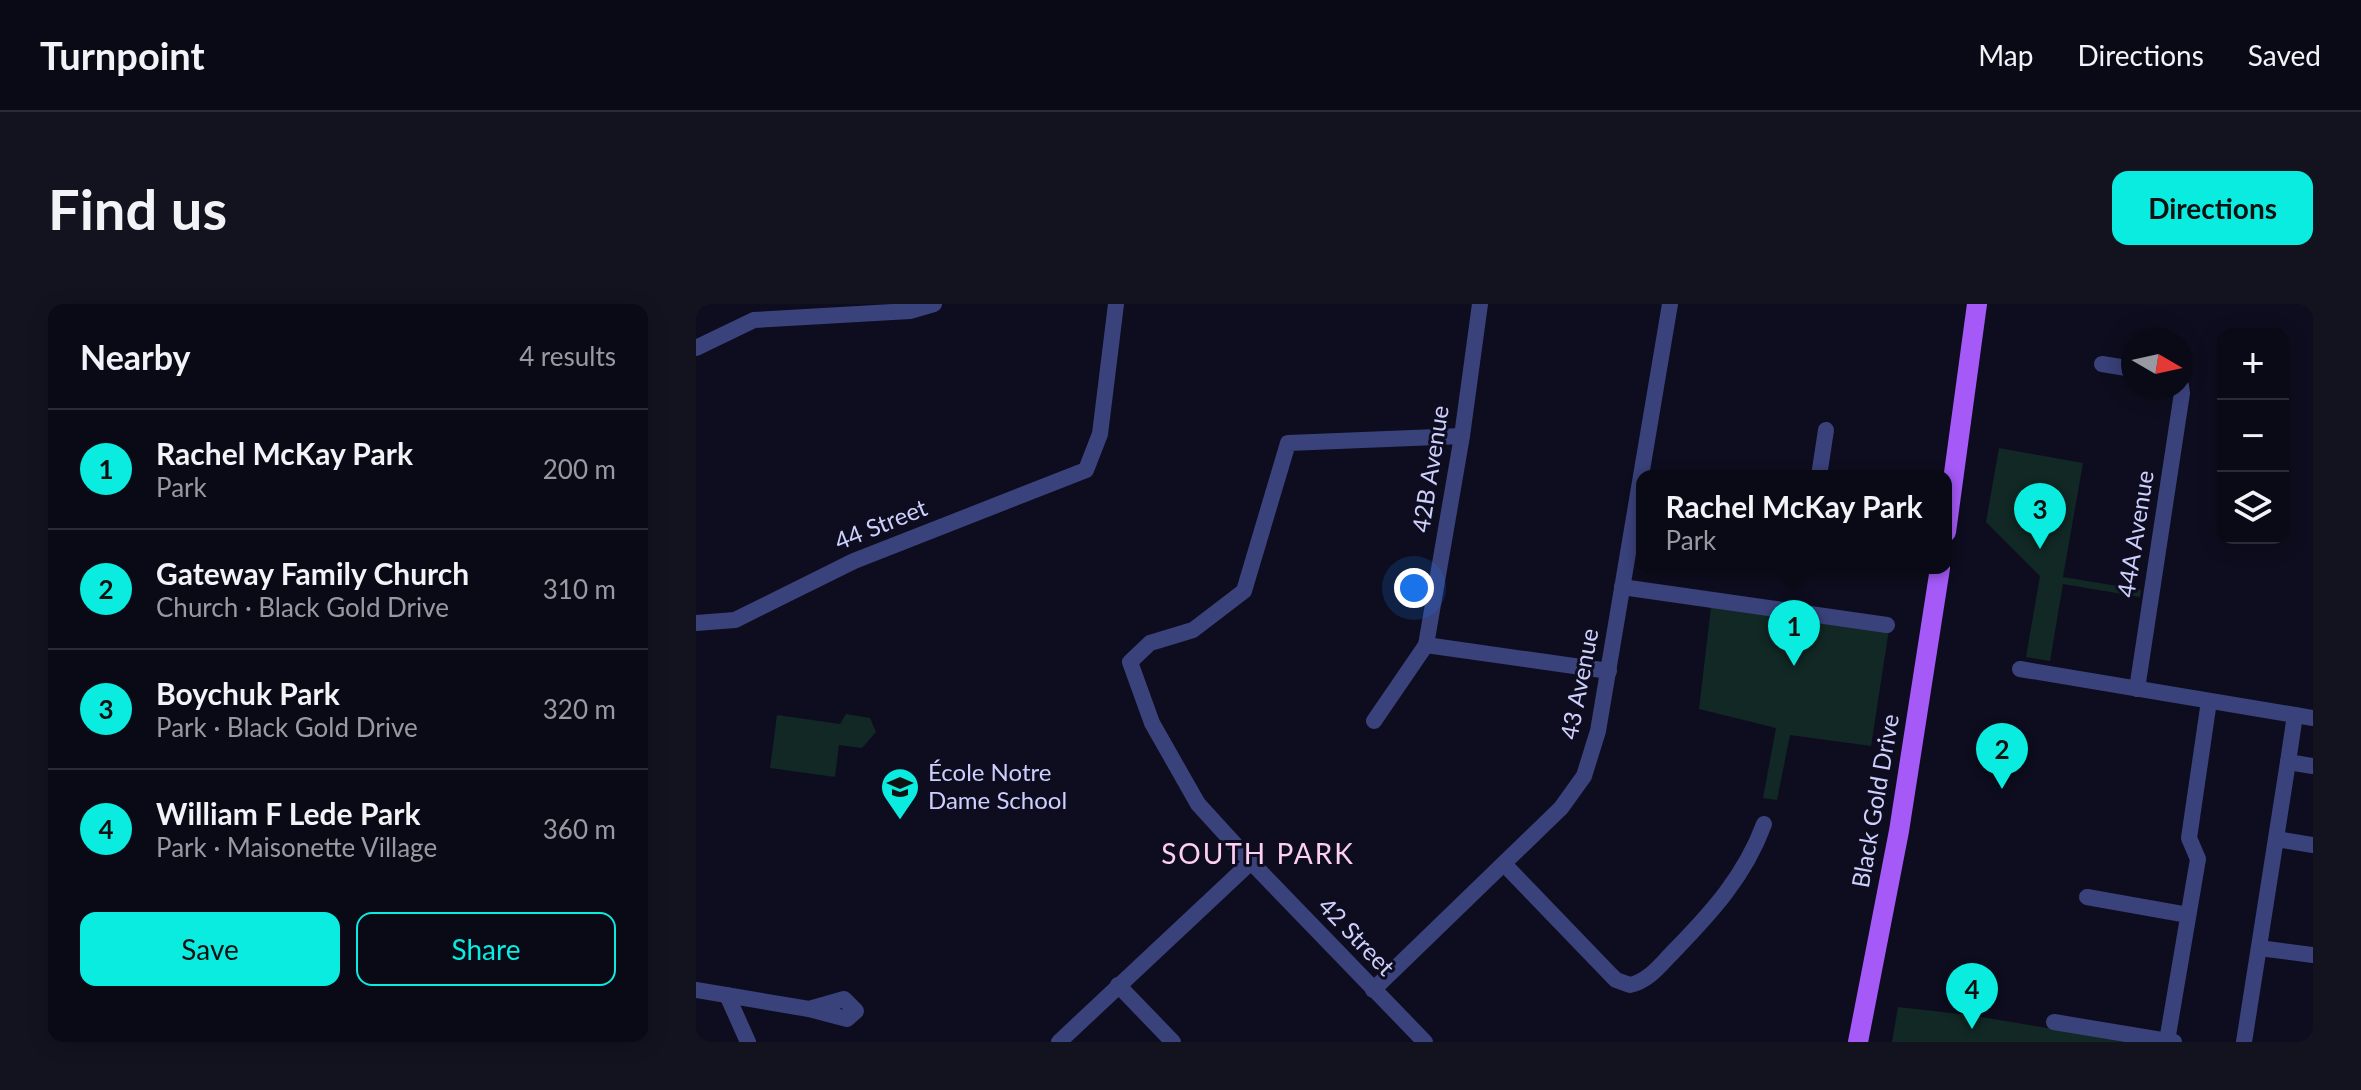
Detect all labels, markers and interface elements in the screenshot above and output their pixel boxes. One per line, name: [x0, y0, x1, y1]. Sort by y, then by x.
text: Turnpoint: [40, 32, 205, 78]
text: Map: [1978, 38, 2033, 72]
text: Directions: [2077, 38, 2204, 72]
text: Saved: [2248, 38, 2321, 72]
button: Directions: [2112, 171, 2313, 245]
text: Find us: [48, 175, 227, 242]
north arrow: [2121, 328, 2193, 400]
map controls: [2217, 328, 2289, 544]
button: +: [2217, 328, 2289, 400]
text: Nearby: [80, 336, 191, 377]
text: 4 results: [519, 340, 616, 372]
button: −: [2217, 400, 2289, 472]
street label: 42B Avenue: [1405, 403, 1454, 534]
text: Rachel McKay Park: [156, 435, 413, 471]
text: 1: [98, 453, 114, 485]
text: 200 m: [543, 453, 616, 485]
street label: 44A Avenue: [2110, 468, 2159, 599]
popup: [1636, 470, 1952, 574]
text: Park: [156, 471, 207, 503]
button: layers: [2217, 472, 2289, 544]
pin: 3: [2014, 483, 2066, 549]
text: Rachel McKay Park: [1666, 488, 1922, 524]
street label: 44 Street: [830, 492, 931, 555]
text: Park: [1666, 524, 1716, 556]
text: Gateway Family Church: [156, 555, 469, 591]
your location: [1394, 568, 1434, 608]
text: 2: [98, 573, 114, 605]
text: 310 m: [543, 573, 616, 605]
text: Church · Black Gold Drive: [156, 591, 449, 623]
pin: 1: [1768, 600, 1820, 666]
street label: 43 Avenue: [1554, 626, 1604, 742]
text: Boychuk Park: [156, 675, 340, 711]
text: 3: [98, 693, 114, 725]
text: 320 m: [543, 693, 616, 725]
text: Park · Black Gold Drive: [156, 711, 418, 743]
street label: Black Gold Drive: [1845, 711, 1904, 890]
pin: 2: [1976, 723, 2028, 789]
place label: École Notre Dame School: [928, 757, 1067, 814]
school or university icon: École Notre Dame School: [879, 766, 921, 821]
text: William F Lede Park: [156, 795, 420, 831]
text: 4: [98, 813, 114, 845]
text: 360 m: [543, 813, 616, 845]
text: Park · Maisonette Village: [156, 831, 437, 863]
district label: SOUTH PARK: [1161, 836, 1355, 870]
street label: 42 Street: [1313, 891, 1402, 981]
button: Save: [80, 912, 340, 986]
button: Share: [356, 912, 616, 986]
pin: 4: [1946, 963, 1998, 1029]

